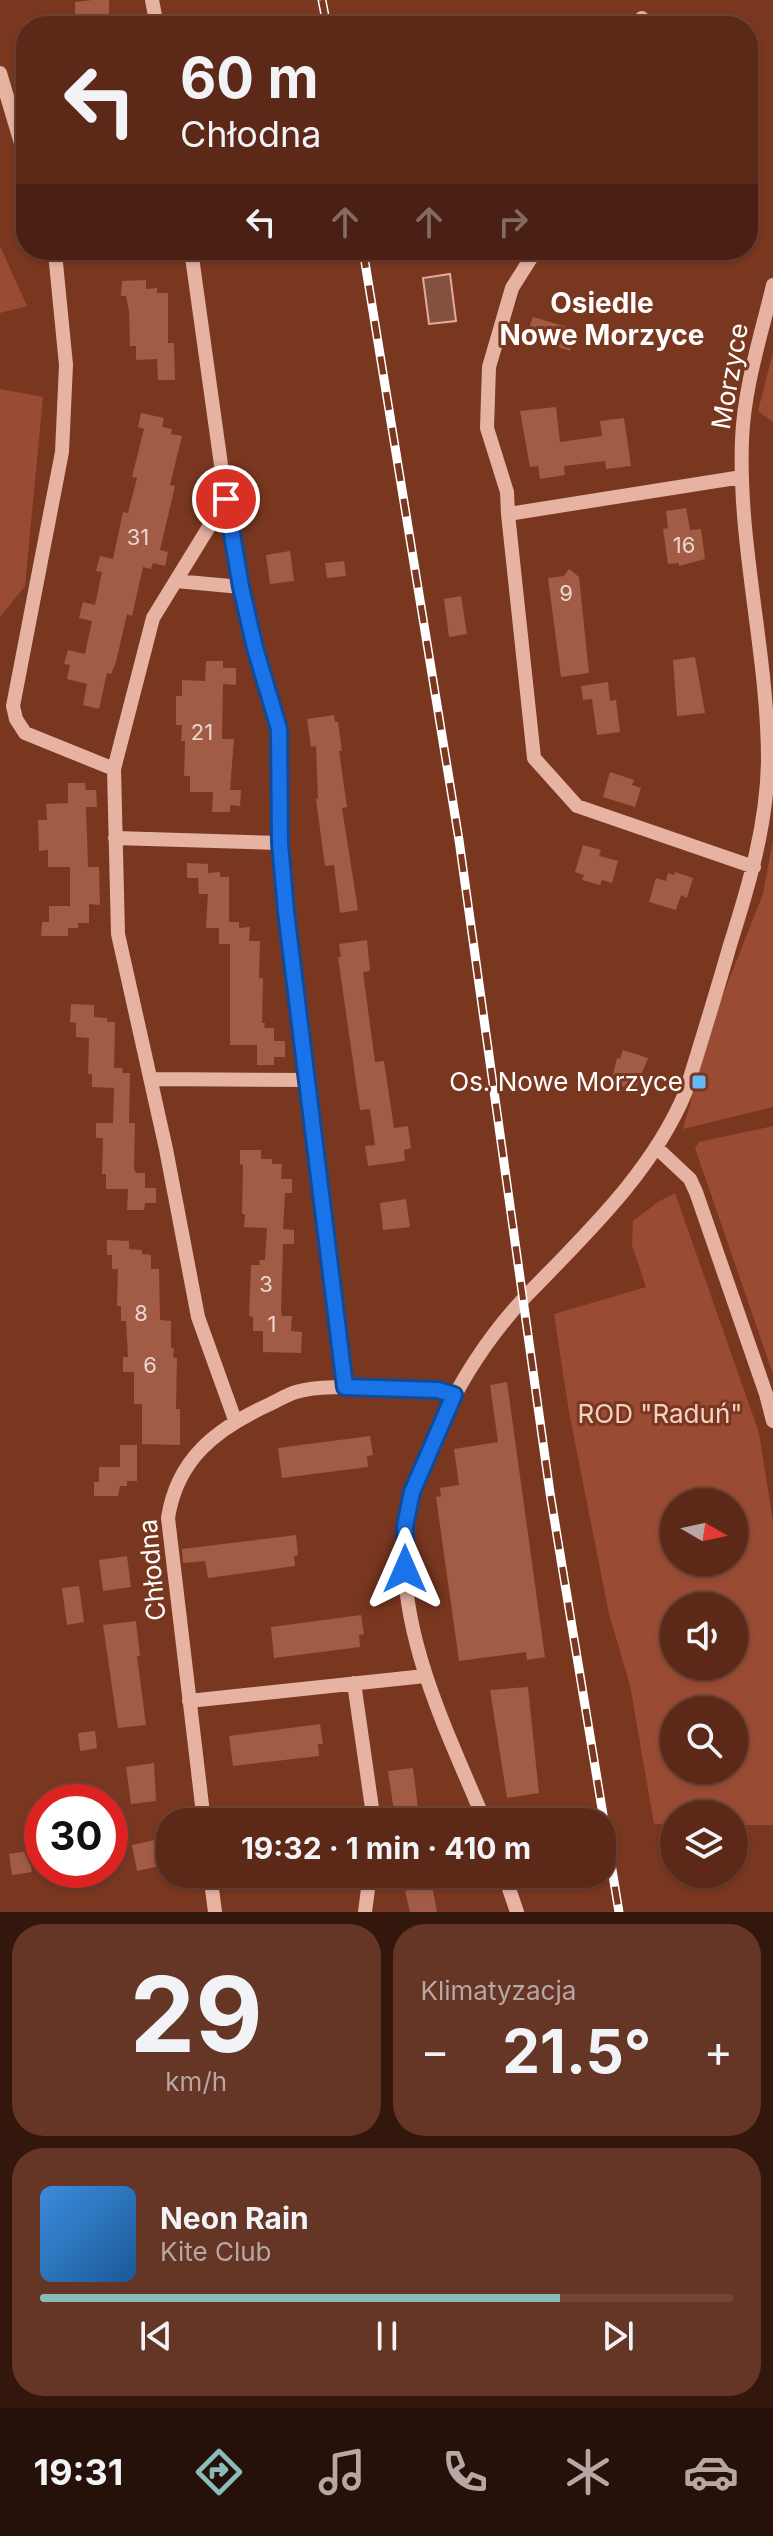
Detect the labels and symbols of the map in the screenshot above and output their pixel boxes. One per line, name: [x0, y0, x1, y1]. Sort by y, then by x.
district label: Osiedle Nowe Morzyce: [499, 286, 705, 352]
street label: Morzyce: [705, 320, 754, 431]
pin: [192, 465, 260, 533]
house number: 31: [127, 524, 149, 550]
house number: 16: [673, 532, 695, 558]
house number: 9: [559, 580, 573, 606]
house number: 21: [191, 719, 213, 745]
place label: Os. Nowe Morzyce: [449, 1066, 683, 1097]
marker: Os. Nowe Morzyce: [690, 1073, 708, 1091]
house number: 3: [259, 1271, 273, 1297]
house number: 8: [134, 1300, 148, 1326]
house number: 1: [268, 1311, 276, 1337]
house number: 6: [143, 1352, 157, 1378]
park label: ROD "Raduń": [578, 1398, 742, 1429]
north arrow: [660, 1488, 748, 1576]
street label: Chłodna: [132, 1518, 171, 1622]
position arrow: [363, 1527, 447, 1611]
speed limit sign: 30: [24, 1784, 128, 1888]

